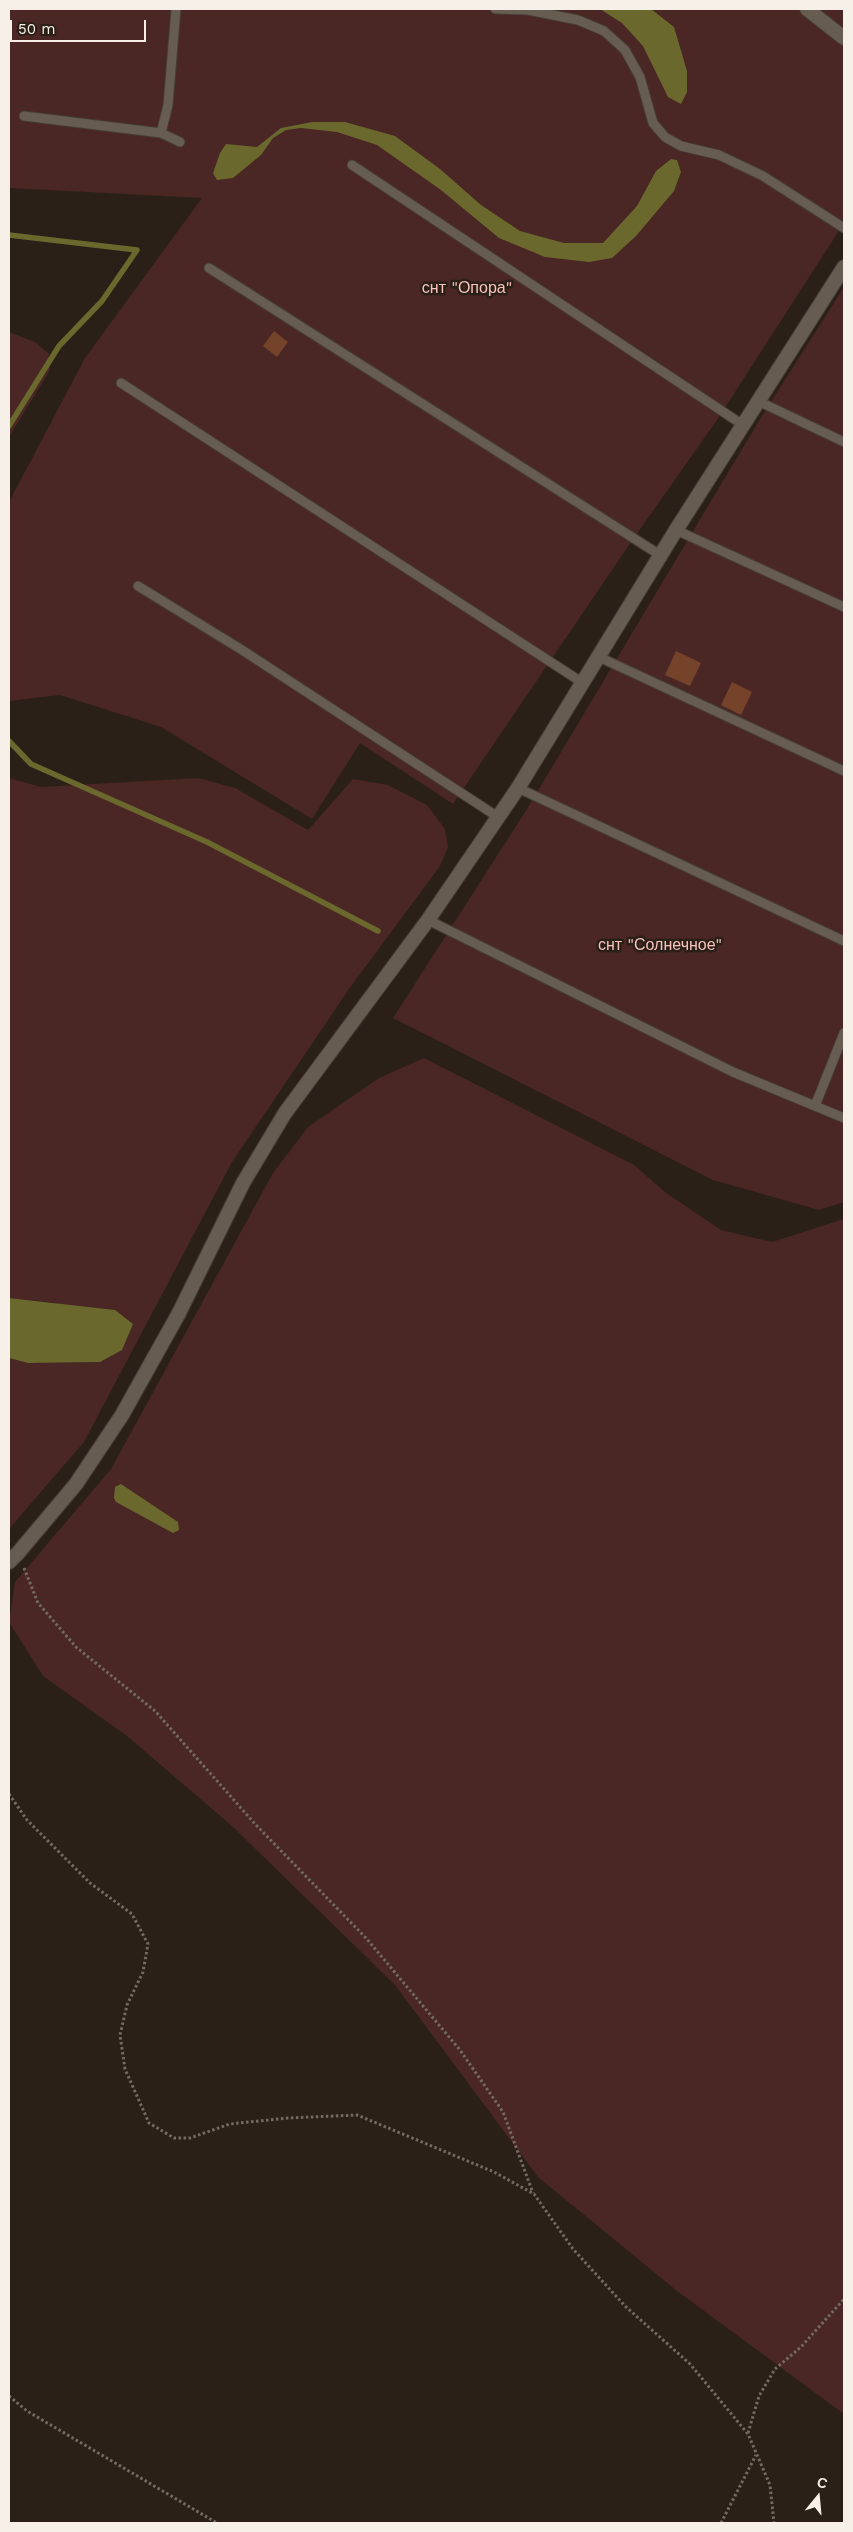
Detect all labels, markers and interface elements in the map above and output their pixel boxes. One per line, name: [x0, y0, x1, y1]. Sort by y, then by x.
scale bar: [12, 10, 149, 42]
text: 50 m: [18, 20, 55, 38]
park label: снт "Опора": [422, 278, 512, 298]
park label: снт "Солнечное": [598, 935, 722, 955]
north arrow: [793, 2472, 843, 2522]
text: С: [815, 2474, 830, 2492]

